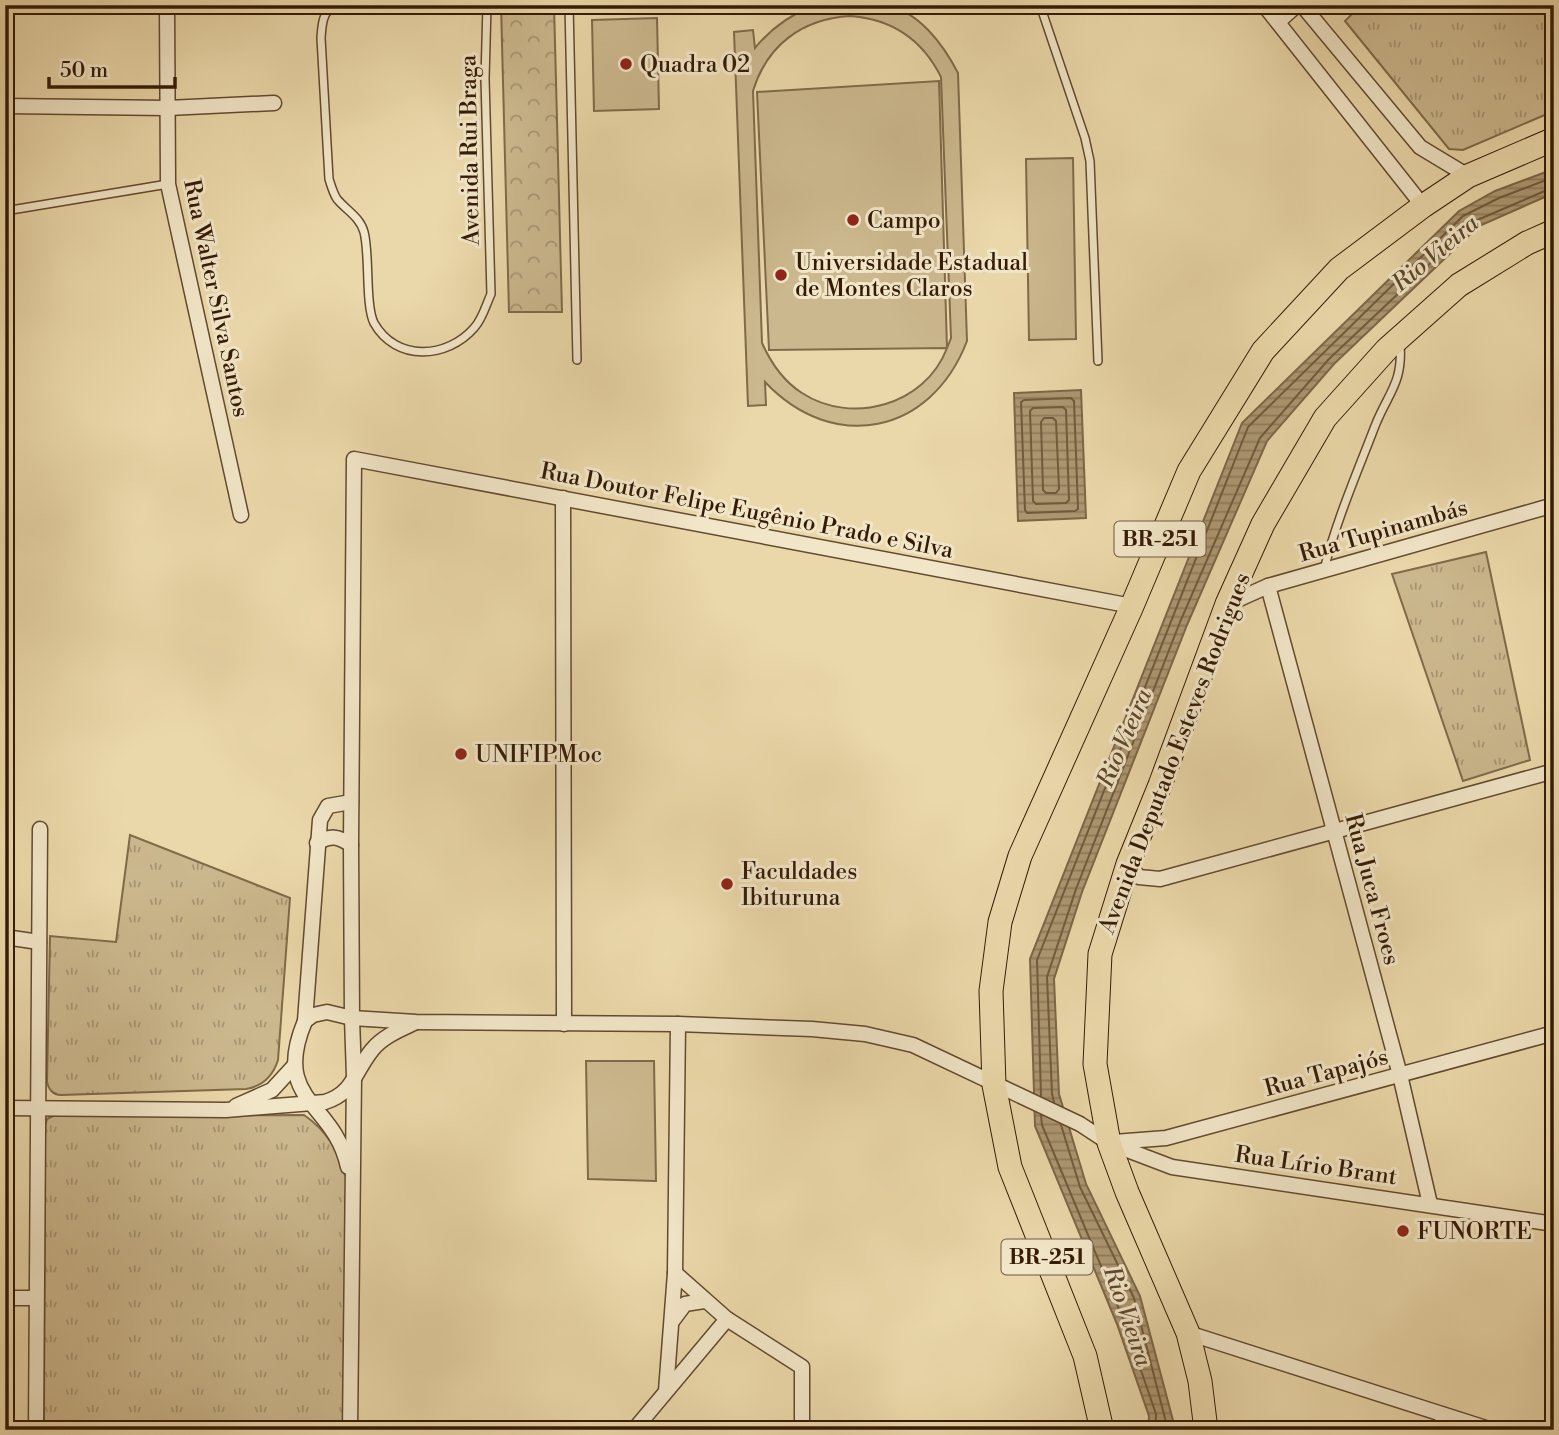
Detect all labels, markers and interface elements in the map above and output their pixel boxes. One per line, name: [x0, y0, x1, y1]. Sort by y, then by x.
scale bar: [49, 46, 175, 90]
place label: Quadra 02: [640, 51, 750, 79]
street label: Avenida Rui Braga: [454, 54, 486, 247]
marker: Quadra 02: [618, 56, 634, 72]
text: 50 m: [60, 58, 108, 84]
street label: Rua Walter Silva Santos: [177, 177, 255, 420]
place label: Campo: [867, 207, 941, 235]
water label: Rio Vieira: [1385, 208, 1486, 299]
marker: Campo: [845, 212, 861, 228]
place label: Universidade Estadual de Montes Claros: [795, 249, 1028, 303]
marker: Universidade Estadual de Montes Claros: [773, 267, 789, 283]
street label: Rua Doutor Felipe Eugênio Prado e Silva: [538, 457, 956, 565]
street label: Rua Tupinambás: [1296, 494, 1471, 568]
road number: BR-251: [1114, 522, 1206, 556]
street label: Avenida Deputado Esteves Rodrigues: [1093, 569, 1257, 939]
water label: Rio Vieira: [1090, 684, 1159, 793]
place label: UNIFIPMoc: [475, 741, 602, 769]
marker: UNIFIPMoc: [453, 746, 469, 762]
street label: Rua Juca Froes: [1338, 811, 1406, 968]
place label: Faculdades Ibituruna: [741, 858, 857, 912]
marker: Faculdades Ibituruna: [719, 876, 735, 892]
street label: Rua Tapajós: [1261, 1043, 1391, 1103]
street label: Rua Lírio Brant: [1233, 1141, 1399, 1191]
place label: FUNORTE: [1417, 1218, 1532, 1246]
marker: FUNORTE: [1395, 1223, 1411, 1239]
road number: BR-251: [1002, 1240, 1092, 1274]
water label: Rio Vieira: [1096, 1261, 1158, 1371]

